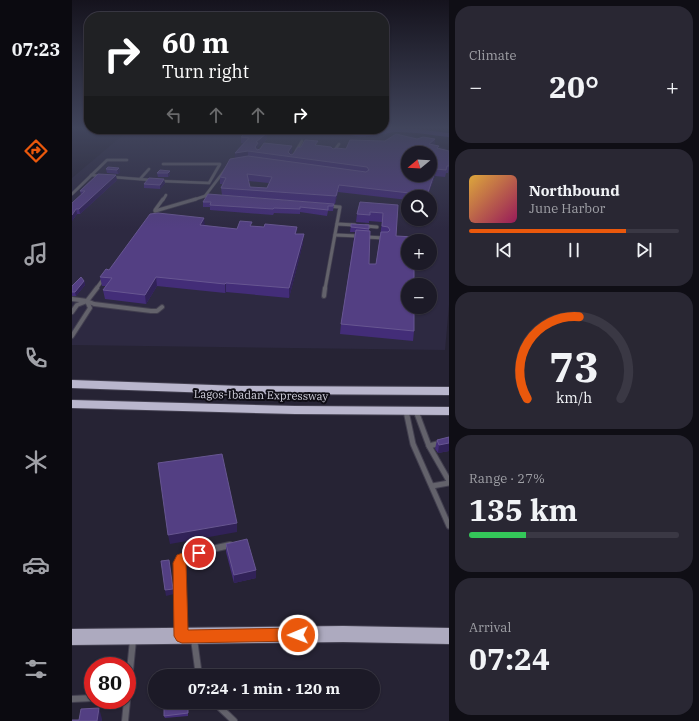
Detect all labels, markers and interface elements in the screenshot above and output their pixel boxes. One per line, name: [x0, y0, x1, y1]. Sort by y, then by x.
text: 60 m: [162, 24, 229, 61]
icon: right: [96, 28, 148, 80]
text: 07:23: [12, 38, 60, 61]
text: Climate: [469, 47, 516, 64]
text: Turn right: [162, 60, 249, 83]
text: 20°: [549, 67, 599, 106]
text: −: [469, 72, 482, 101]
text: +: [666, 72, 679, 101]
icon: left: [163, 104, 185, 126]
icon: ahead: [205, 104, 227, 126]
icon: ahead: [247, 104, 269, 126]
icon: right: [289, 104, 311, 126]
icon: directions: [22, 137, 50, 165]
north arrow: [401, 146, 437, 182]
map controls: [401, 146, 437, 314]
text: Northbound: [529, 181, 620, 200]
button: search: [401, 190, 437, 226]
text: June Harbor: [529, 200, 605, 217]
button: +: [401, 234, 437, 270]
icon: previous: [493, 239, 515, 261]
icon: pause: [563, 239, 585, 261]
icon: next: [633, 239, 655, 261]
icon: music: [22, 240, 50, 268]
button: −: [401, 278, 437, 314]
text: 73: [549, 338, 599, 392]
icon: phone: [22, 344, 50, 372]
street label: Lagos-Ibadan Expressway: [194, 387, 329, 403]
text: km/h: [556, 387, 592, 406]
icon: climate: [22, 448, 50, 476]
text: Range · 27%: [469, 470, 545, 487]
text: 135 km: [469, 490, 578, 529]
pin: [182, 536, 216, 570]
icon: arrive: [188, 542, 210, 564]
icon: car: [22, 551, 50, 579]
position arrow: [277, 614, 319, 656]
text: Arrival: [469, 619, 511, 636]
text: 07:24: [469, 639, 550, 678]
icon: filters: [22, 655, 50, 683]
speed limit sign: 80: [84, 657, 136, 709]
text: 07:24 · 1 min · 120 m: [188, 679, 340, 698]

